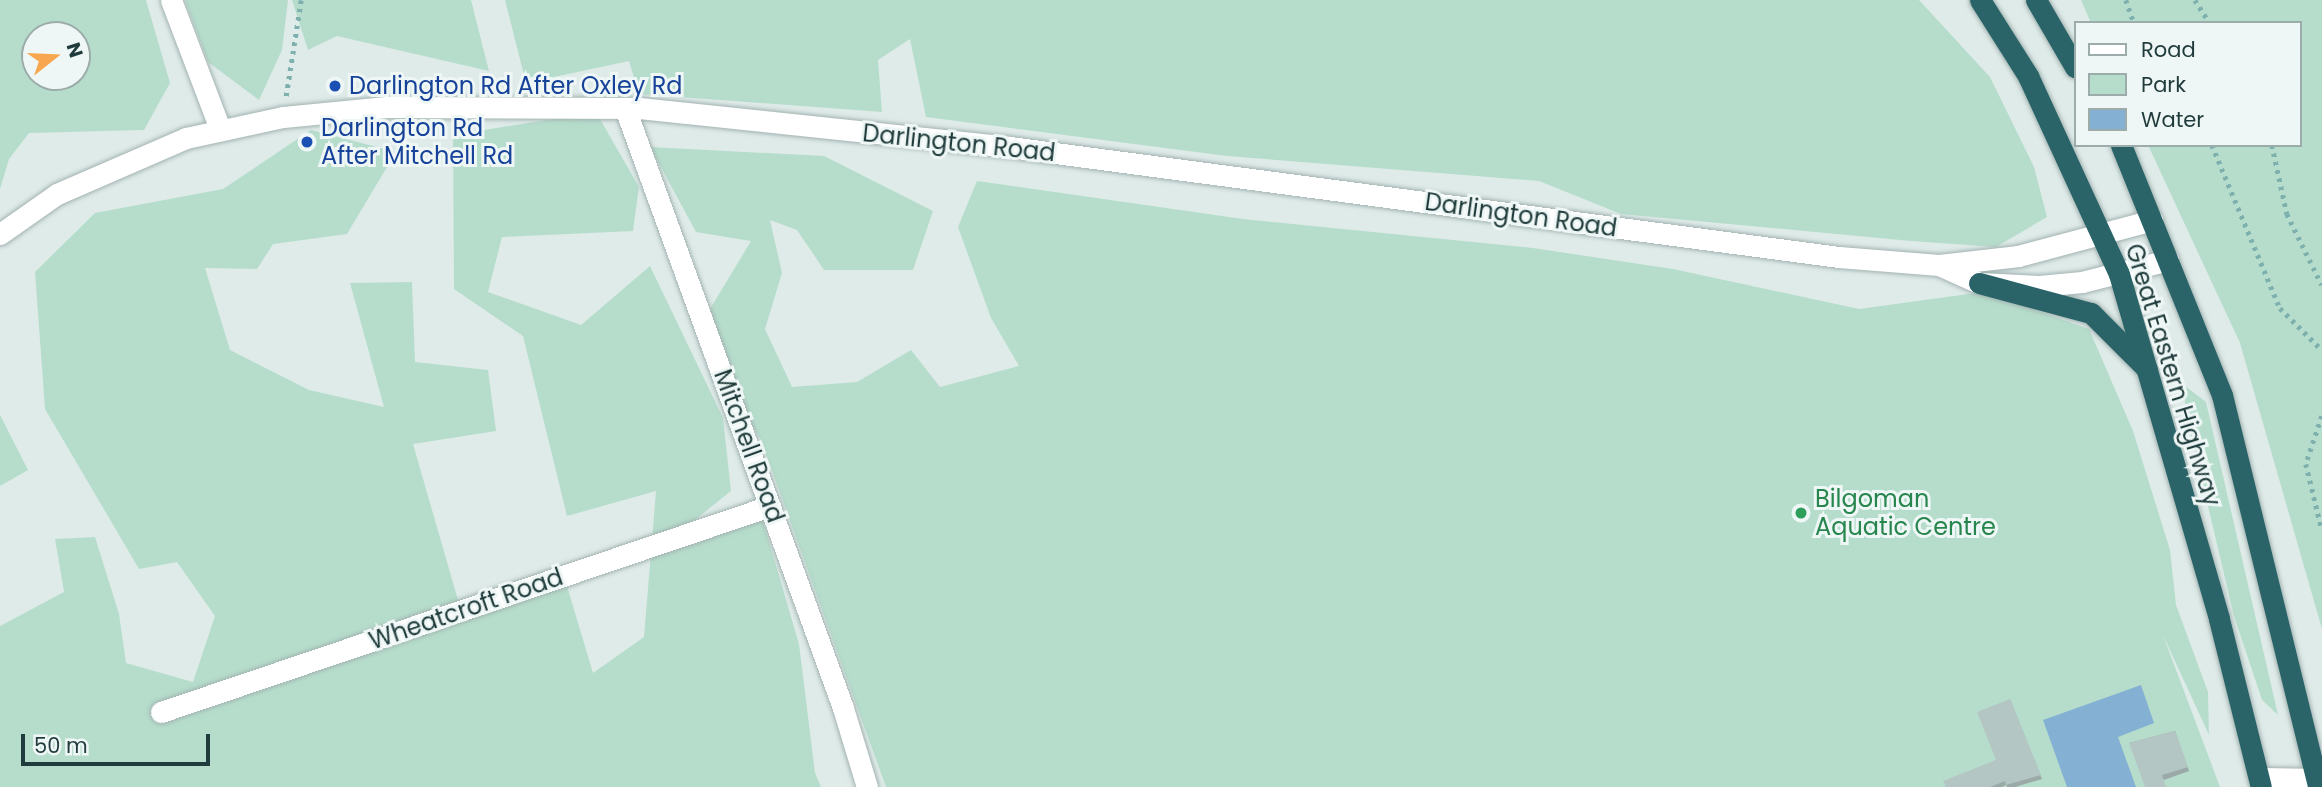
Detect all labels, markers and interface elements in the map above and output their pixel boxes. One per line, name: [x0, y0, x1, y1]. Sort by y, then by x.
north arrow: [21, 21, 91, 91]
legend: [2074, 21, 2301, 147]
text: Road: [2141, 35, 2196, 64]
text: N: [59, 39, 90, 61]
text: Park: [2141, 70, 2186, 99]
place label: Darlington Rd After Oxley Rd: [349, 72, 683, 100]
marker: Darlington Rd After Oxley Rd: [327, 78, 343, 94]
text: Water: [2141, 105, 2204, 134]
place label: Darlington Rd After Mitchell Rd: [321, 114, 513, 170]
street label: Darlington Road: [861, 119, 1057, 167]
marker: Darlington Rd After Mitchell Rd: [299, 134, 315, 150]
street label: Darlington Road: [1423, 187, 1619, 243]
street label: Great Eastern Highway: [2119, 240, 2227, 510]
street label: Mitchell Road: [708, 366, 790, 526]
place label: Bilgoman Aquatic Centre: [1815, 485, 1996, 541]
marker: Bilgoman Aquatic Centre: [1793, 505, 1809, 521]
street label: Wheatcroft Road: [365, 562, 567, 656]
scale bar: [24, 720, 214, 764]
text: 50 m: [34, 731, 88, 760]

